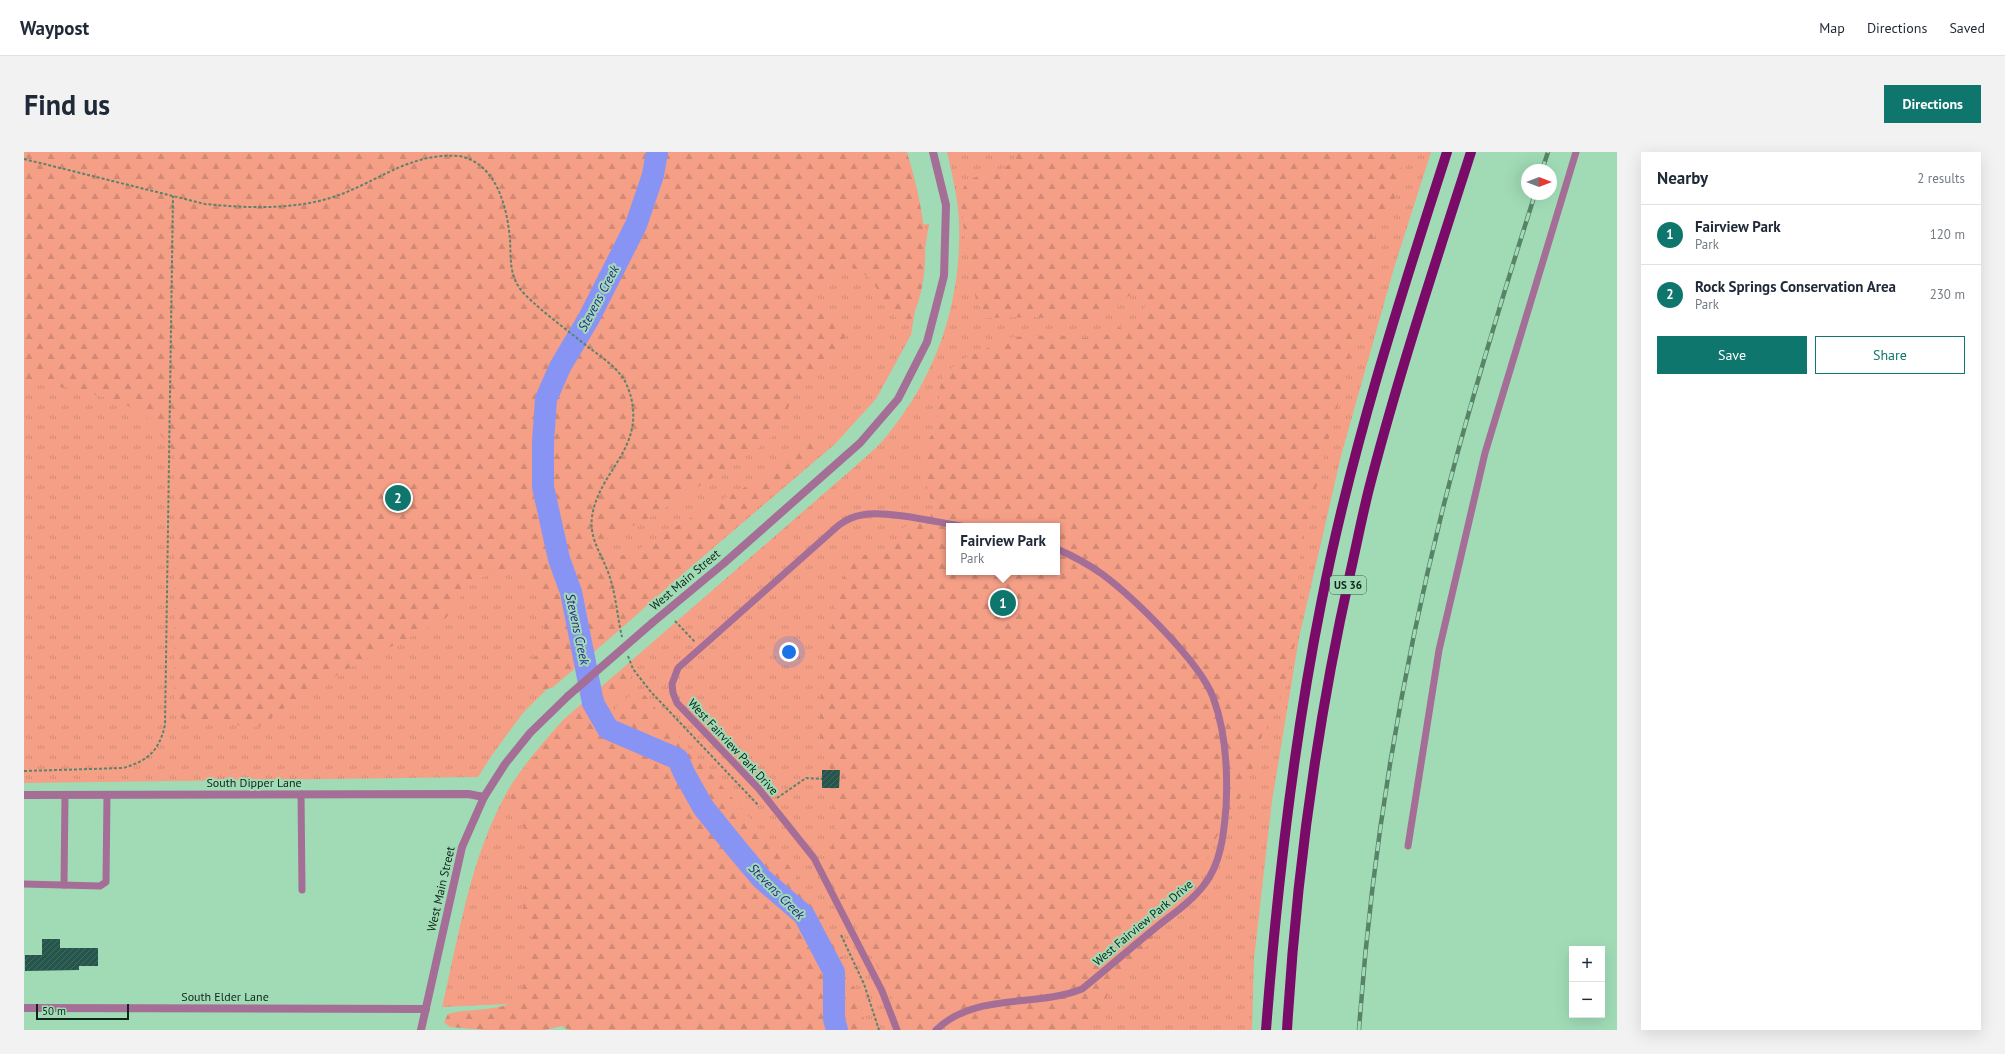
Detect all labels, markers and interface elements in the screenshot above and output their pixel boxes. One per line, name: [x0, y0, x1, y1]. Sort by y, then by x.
text: Waypost: [20, 16, 89, 40]
text: Map: [1819, 19, 1845, 37]
text: Directions: [1867, 19, 1927, 37]
text: Saved: [1949, 19, 1985, 37]
button: Directions: [1884, 85, 1981, 123]
text: Find us: [24, 86, 110, 123]
north arrow: [1521, 164, 1557, 200]
text: Nearby: [1657, 167, 1708, 189]
text: 2 results: [1917, 170, 1965, 187]
text: Fairview Park: [1695, 217, 1781, 236]
text: 1: [1666, 226, 1674, 243]
text: 120 m: [1930, 226, 1965, 243]
text: Park: [1695, 236, 1719, 253]
water label: Stevens Creek: [574, 261, 624, 334]
text: Rock Springs Conservation Area: [1695, 277, 1896, 296]
text: 2: [1666, 286, 1674, 303]
text: 230 m: [1930, 286, 1965, 303]
text: Park: [1695, 296, 1719, 313]
button: Save: [1657, 336, 1807, 374]
button: Share: [1815, 336, 1965, 374]
pin: 2: [385, 483, 411, 513]
popup: [946, 523, 1060, 575]
text: Fairview Park: [960, 531, 1046, 550]
street label: West Main Street: [647, 546, 723, 613]
text: Park: [960, 550, 984, 567]
road number: US 36: [1330, 576, 1366, 594]
pin: 1: [990, 588, 1016, 618]
water label: Stevens Creek: [562, 592, 594, 667]
your location: [779, 642, 799, 662]
street label: West Fairview Park Drive: [685, 696, 782, 798]
street label: South Dipper Lane: [206, 775, 302, 790]
street label: West Main Street: [423, 845, 458, 933]
water label: Stevens Creek: [745, 860, 809, 924]
street label: West Fairview Park Drive: [1090, 876, 1196, 969]
map controls: [1569, 946, 1605, 1018]
button: +: [1569, 946, 1605, 982]
button: −: [1569, 982, 1605, 1018]
street label: South Elder Lane: [181, 989, 269, 1004]
scale bar: [36, 1002, 129, 1021]
text: 50 m: [42, 1004, 66, 1018]

